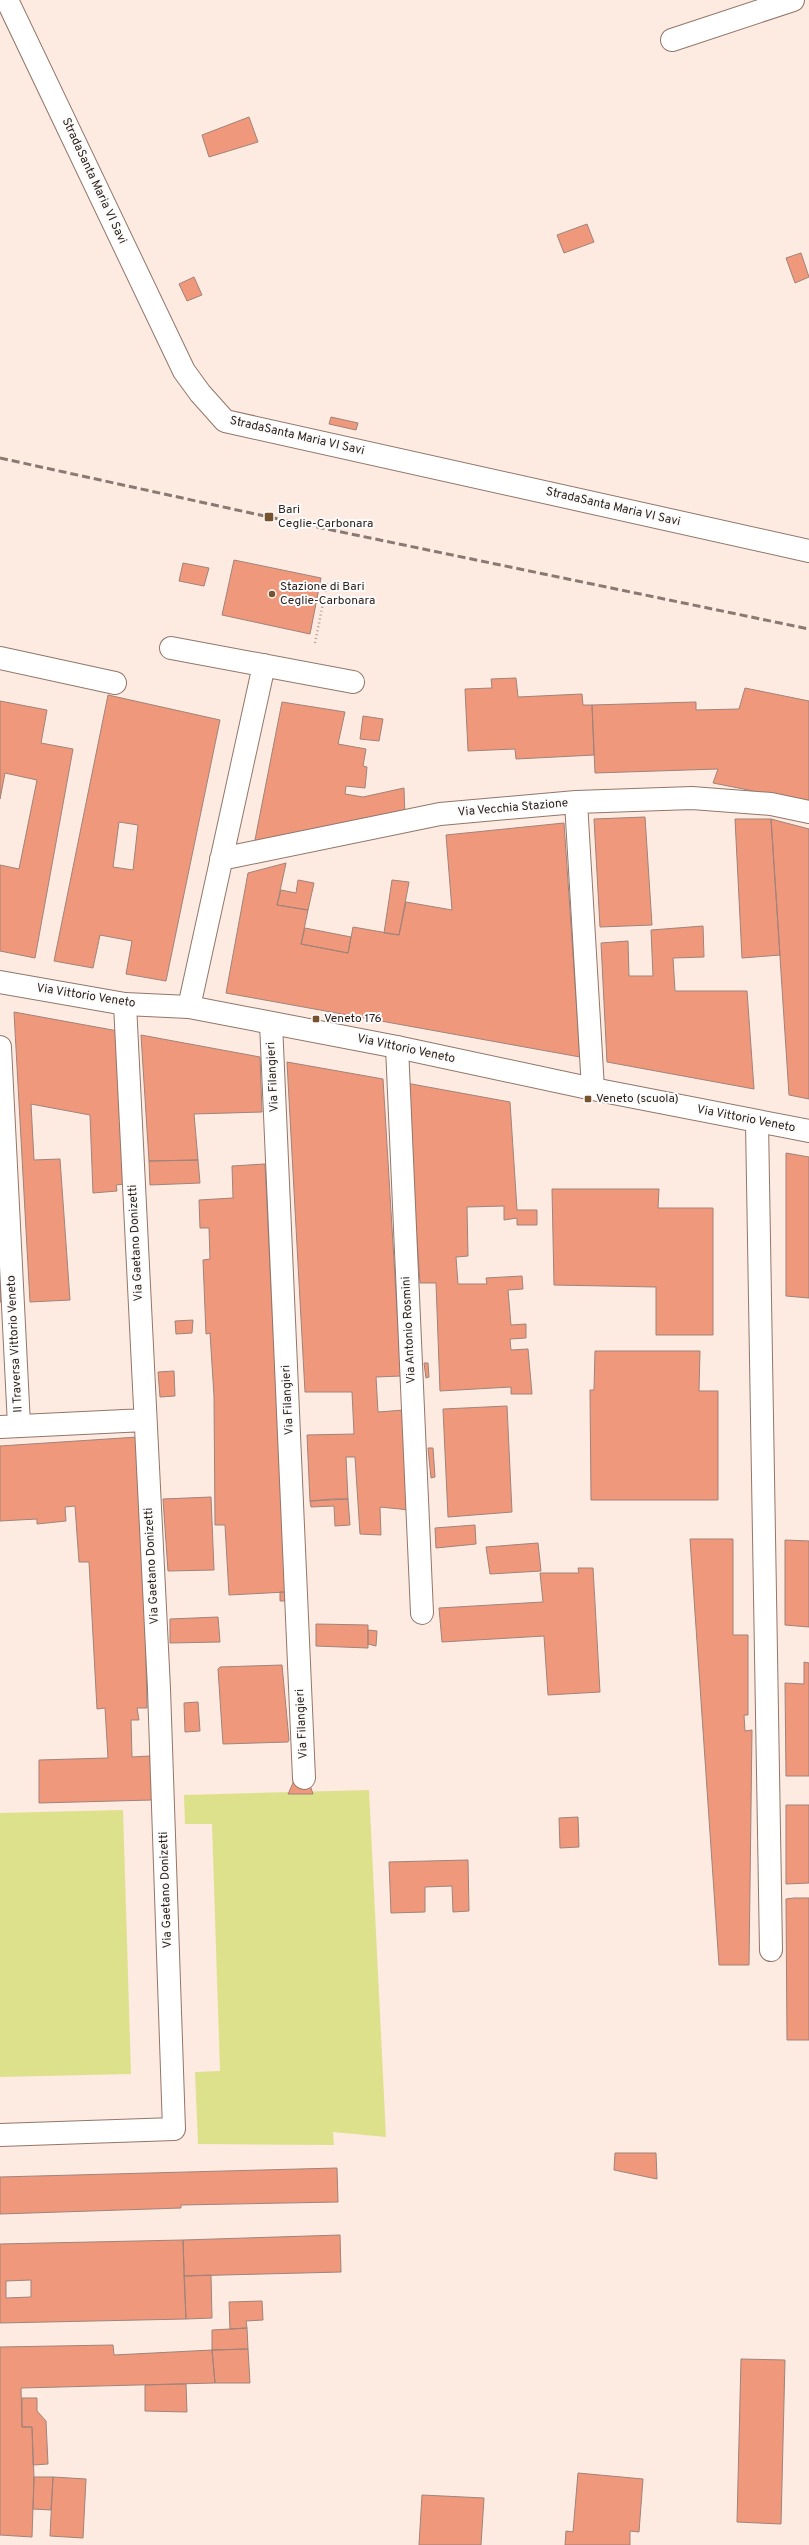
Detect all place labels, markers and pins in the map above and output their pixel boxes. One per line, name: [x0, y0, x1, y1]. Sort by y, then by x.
place label: Bari Ceglie-Carbonara: [278, 502, 373, 532]
marker: Bari Ceglie-Carbonara: [263, 511, 275, 523]
place label: Stazione di Bari Ceglie-Carbonara: [280, 579, 375, 609]
marker: Stazione di Bari Ceglie-Carbonara: [267, 589, 277, 599]
place label: Veneto 176: [324, 1011, 382, 1027]
marker: Veneto 176: [311, 1014, 321, 1024]
place label: Veneto (scuola): [596, 1091, 679, 1107]
marker: Veneto (scuola): [583, 1094, 593, 1104]

